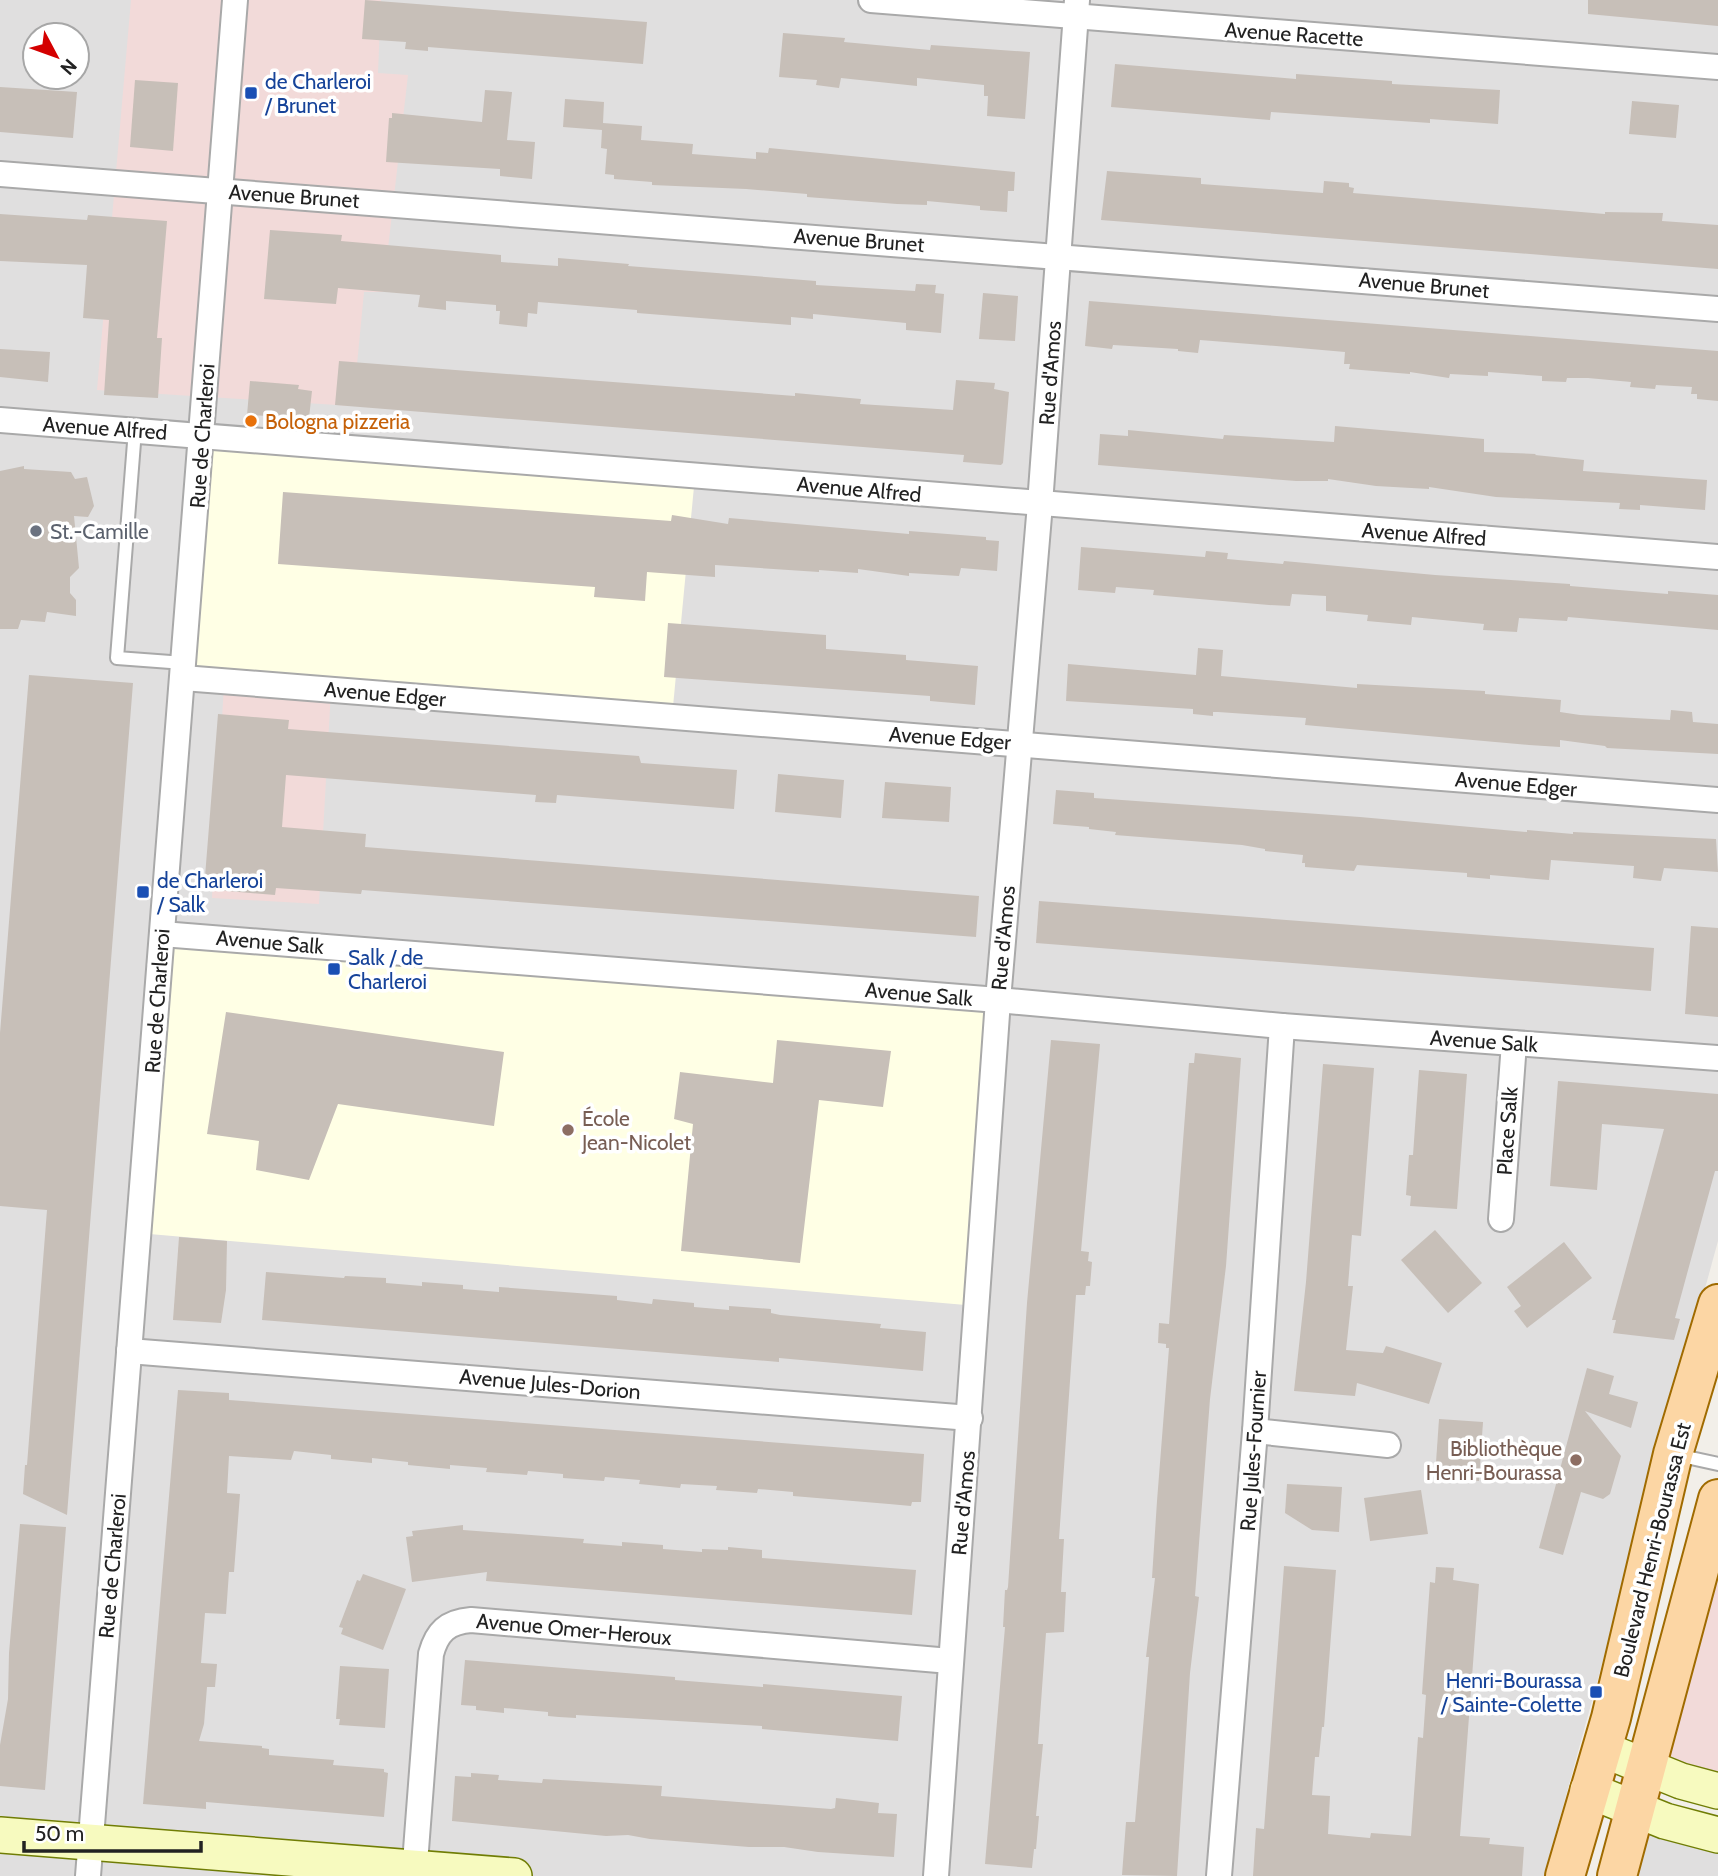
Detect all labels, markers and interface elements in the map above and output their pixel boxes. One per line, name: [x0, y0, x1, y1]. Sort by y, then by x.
street label: Avenue Racette: [1224, 17, 1364, 51]
north arrow: [21, 21, 91, 91]
text: N: [55, 54, 82, 79]
place label: de Charleroi / Brunet: [264, 69, 371, 118]
marker: de Charleroi / Brunet: [243, 85, 259, 101]
street label: Avenue Brunet: [228, 179, 360, 213]
street label: Avenue Brunet: [793, 223, 925, 257]
street label: Avenue Brunet: [1358, 267, 1490, 303]
street label: Rue d'Amos: [1034, 320, 1066, 426]
street label: Rue de Charleroi: [184, 363, 220, 509]
place label: Bologna pizzeria: [265, 409, 410, 434]
street label: Avenue Alfred: [42, 411, 168, 445]
marker: Bologna pizzeria: [243, 413, 259, 429]
street label: Avenue Alfred: [796, 471, 922, 507]
street label: Avenue Alfred: [1361, 517, 1487, 551]
place label: St.-Camille: [50, 519, 149, 544]
marker: St.-Camille: [28, 523, 44, 539]
street label: Avenue Edger: [323, 676, 447, 712]
street label: Avenue Edger: [888, 721, 1012, 755]
street label: Avenue Edger: [1454, 766, 1578, 802]
place label: de Charleroi / Salk: [156, 868, 263, 917]
marker: de Charleroi / Salk: [135, 884, 151, 900]
street label: Rue d'Amos: [986, 884, 1020, 991]
street label: Avenue Salk: [215, 925, 325, 959]
street label: Rue de Charleroi: [139, 928, 175, 1074]
place label: Salk / de Charleroi: [348, 945, 427, 994]
marker: Salk / de Charleroi: [326, 961, 342, 977]
street label: Avenue Salk: [864, 977, 974, 1011]
street label: Avenue Salk: [1429, 1025, 1539, 1057]
street label: Place Salk: [1491, 1085, 1523, 1176]
place label: École Jean-Nicolet: [581, 1106, 691, 1155]
marker: École Jean-Nicolet: [560, 1122, 576, 1138]
street label: Avenue Jules-Dorion: [458, 1364, 642, 1404]
street label: Rue Jules-Fournier: [1235, 1369, 1271, 1532]
street label: Boulevard Henri-Bourassa Est: [1608, 1420, 1696, 1680]
place label: Bibliothèque Henri-Bourassa: [1426, 1436, 1562, 1485]
street label: Rue d'Amos: [946, 1449, 980, 1556]
marker: Bibliothèque Henri-Bourassa: [1568, 1452, 1584, 1468]
street label: Rue de Charleroi: [93, 1493, 131, 1639]
street label: Avenue Omer-Heroux: [475, 1608, 673, 1650]
place label: Henri-Bourassa / Sainte-Colette: [1440, 1668, 1582, 1717]
marker: Henri-Bourassa / Sainte-Colette: [1588, 1684, 1604, 1700]
scale bar: [24, 1810, 201, 1854]
text: 50 m: [35, 1821, 84, 1846]

